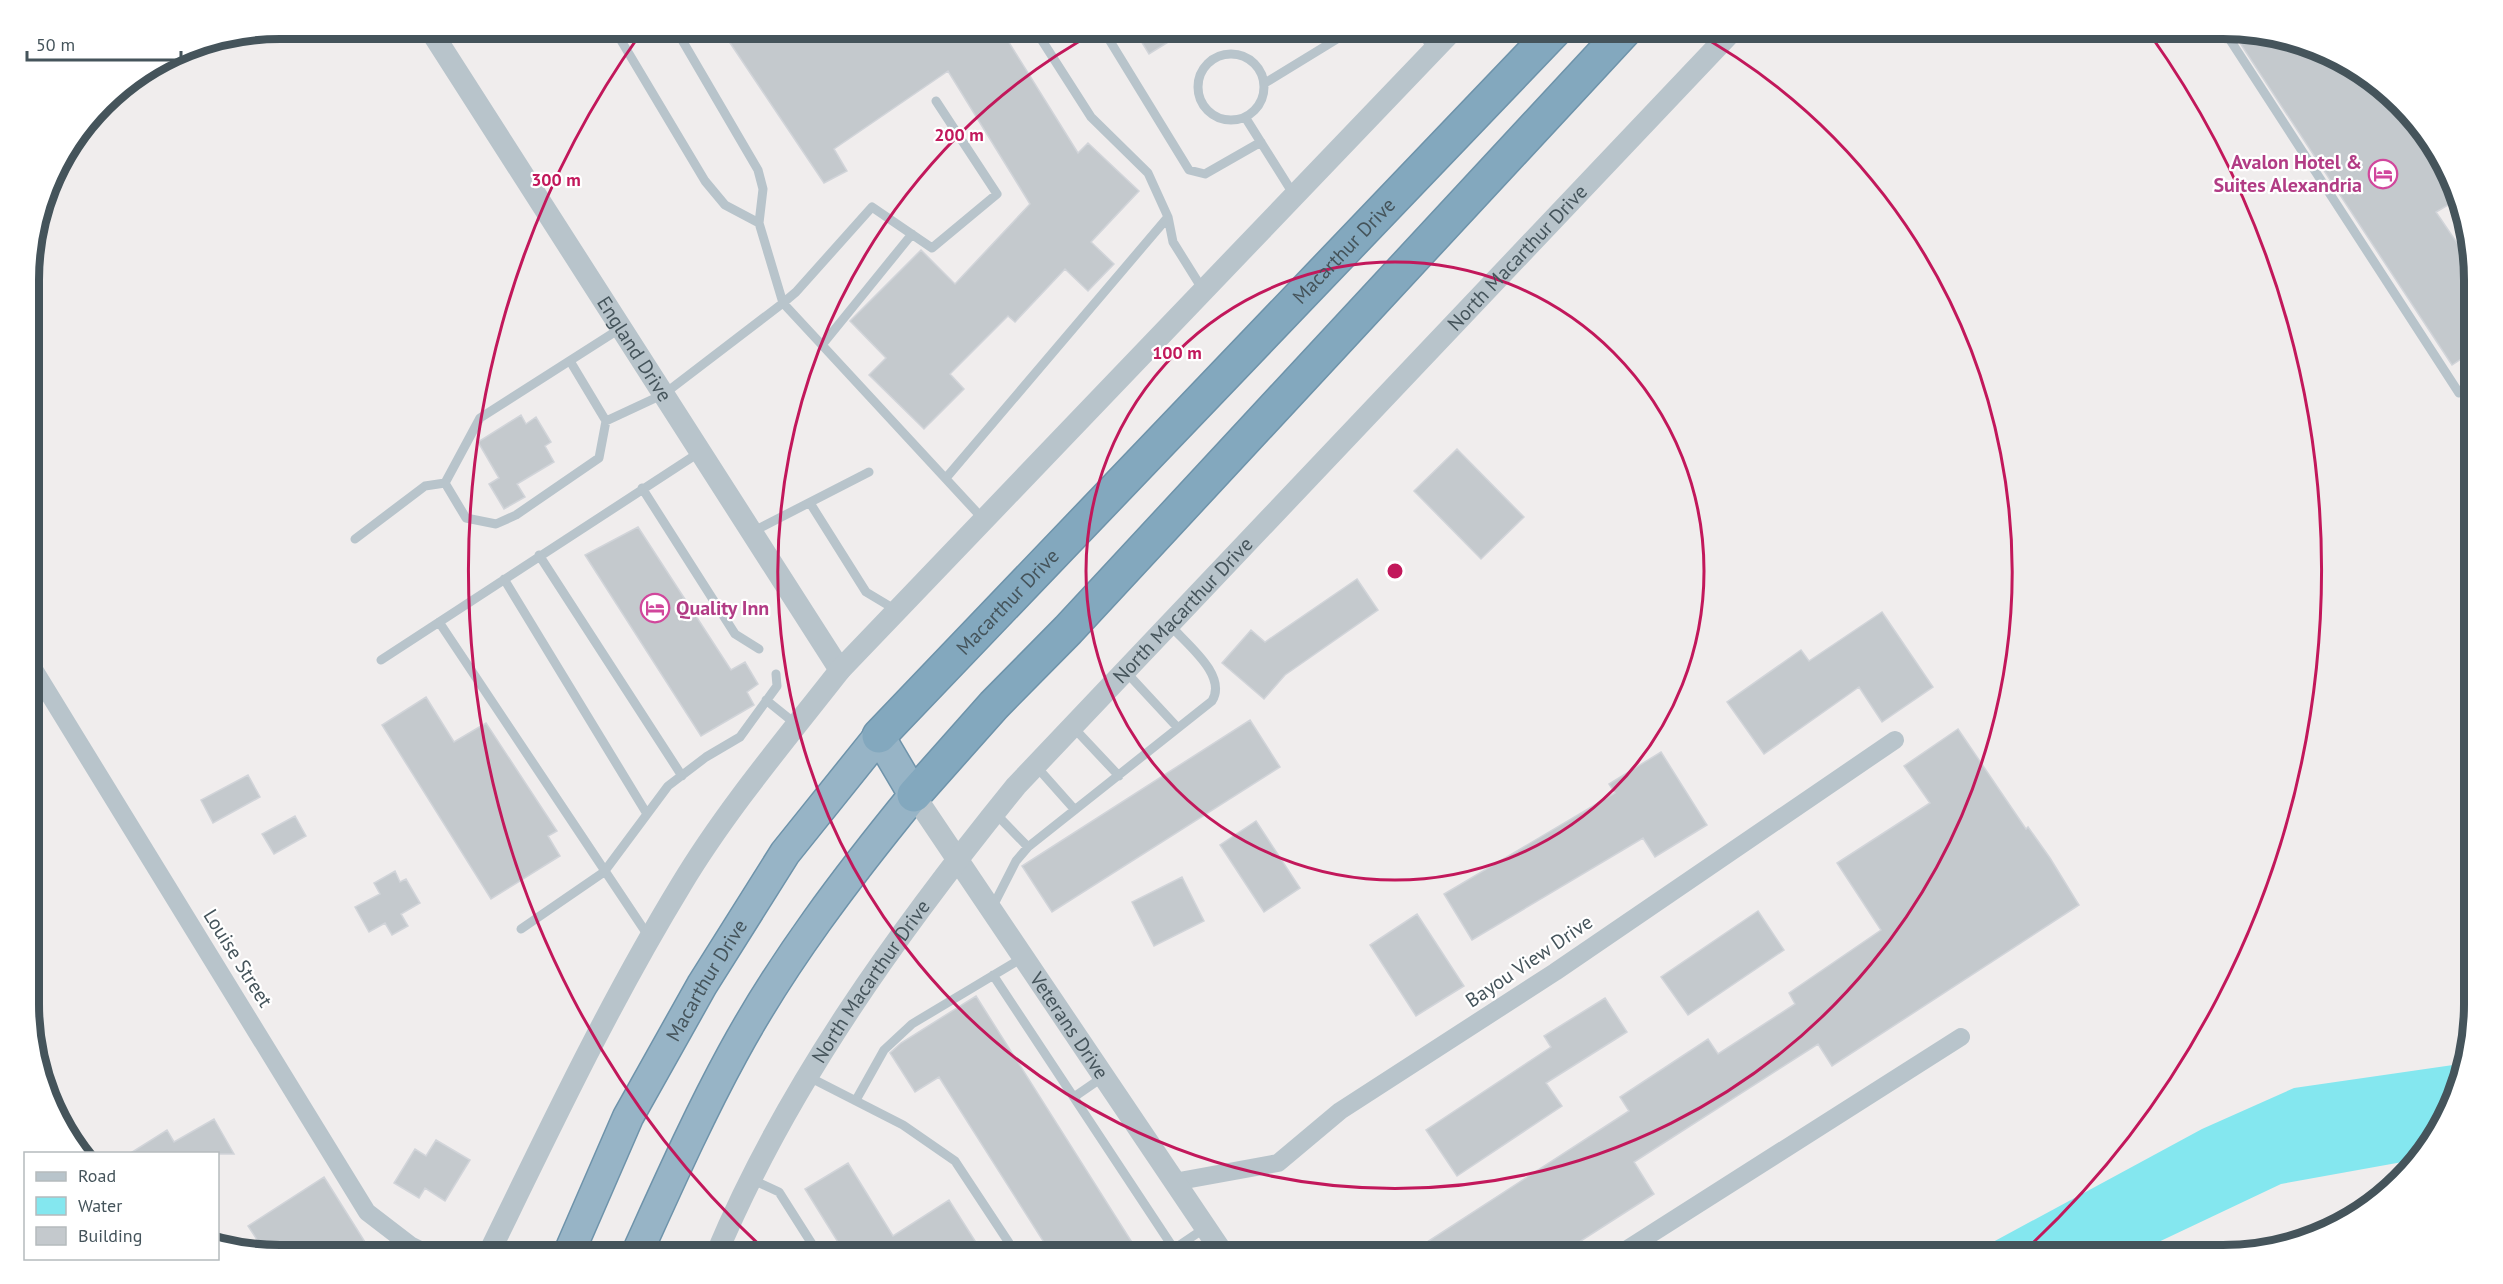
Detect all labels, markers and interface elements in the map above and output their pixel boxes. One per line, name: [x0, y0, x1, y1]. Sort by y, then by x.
scale bar: [27, 24, 182, 62]
text: 50 m: [36, 33, 75, 56]
text: 200 m: [934, 123, 984, 146]
place label: Avalon Hotel & Suites Alexandria: [2213, 149, 2362, 198]
hotel icon: Avalon Hotel & Suites Alexandria: [2367, 158, 2399, 190]
text: 300 m: [531, 168, 581, 191]
street label: North Macarthur Drive: [1442, 179, 1593, 336]
street label: Macarthur Drive: [1287, 192, 1401, 309]
street label: England Drive: [591, 291, 678, 406]
text: 100 m: [1152, 341, 1202, 364]
street label: North Macarthur Drive: [1107, 531, 1258, 689]
street label: Macarthur Drive: [951, 543, 1065, 660]
centre of rings: [1385, 561, 1405, 581]
hotel icon: Quality Inn: [639, 592, 671, 624]
place label: Quality Inn: [676, 595, 769, 621]
street label: North Macarthur Drive: [806, 894, 936, 1068]
street label: Louise Street: [198, 904, 279, 1012]
street label: Bayou View Drive: [1460, 909, 1598, 1013]
street label: Macarthur Drive: [660, 915, 753, 1046]
street label: Veterans Drive: [1024, 966, 1115, 1084]
legend: [24, 1152, 219, 1260]
text: Road: [78, 1164, 116, 1187]
text: Water: [78, 1194, 122, 1217]
text: Building: [78, 1224, 142, 1247]

